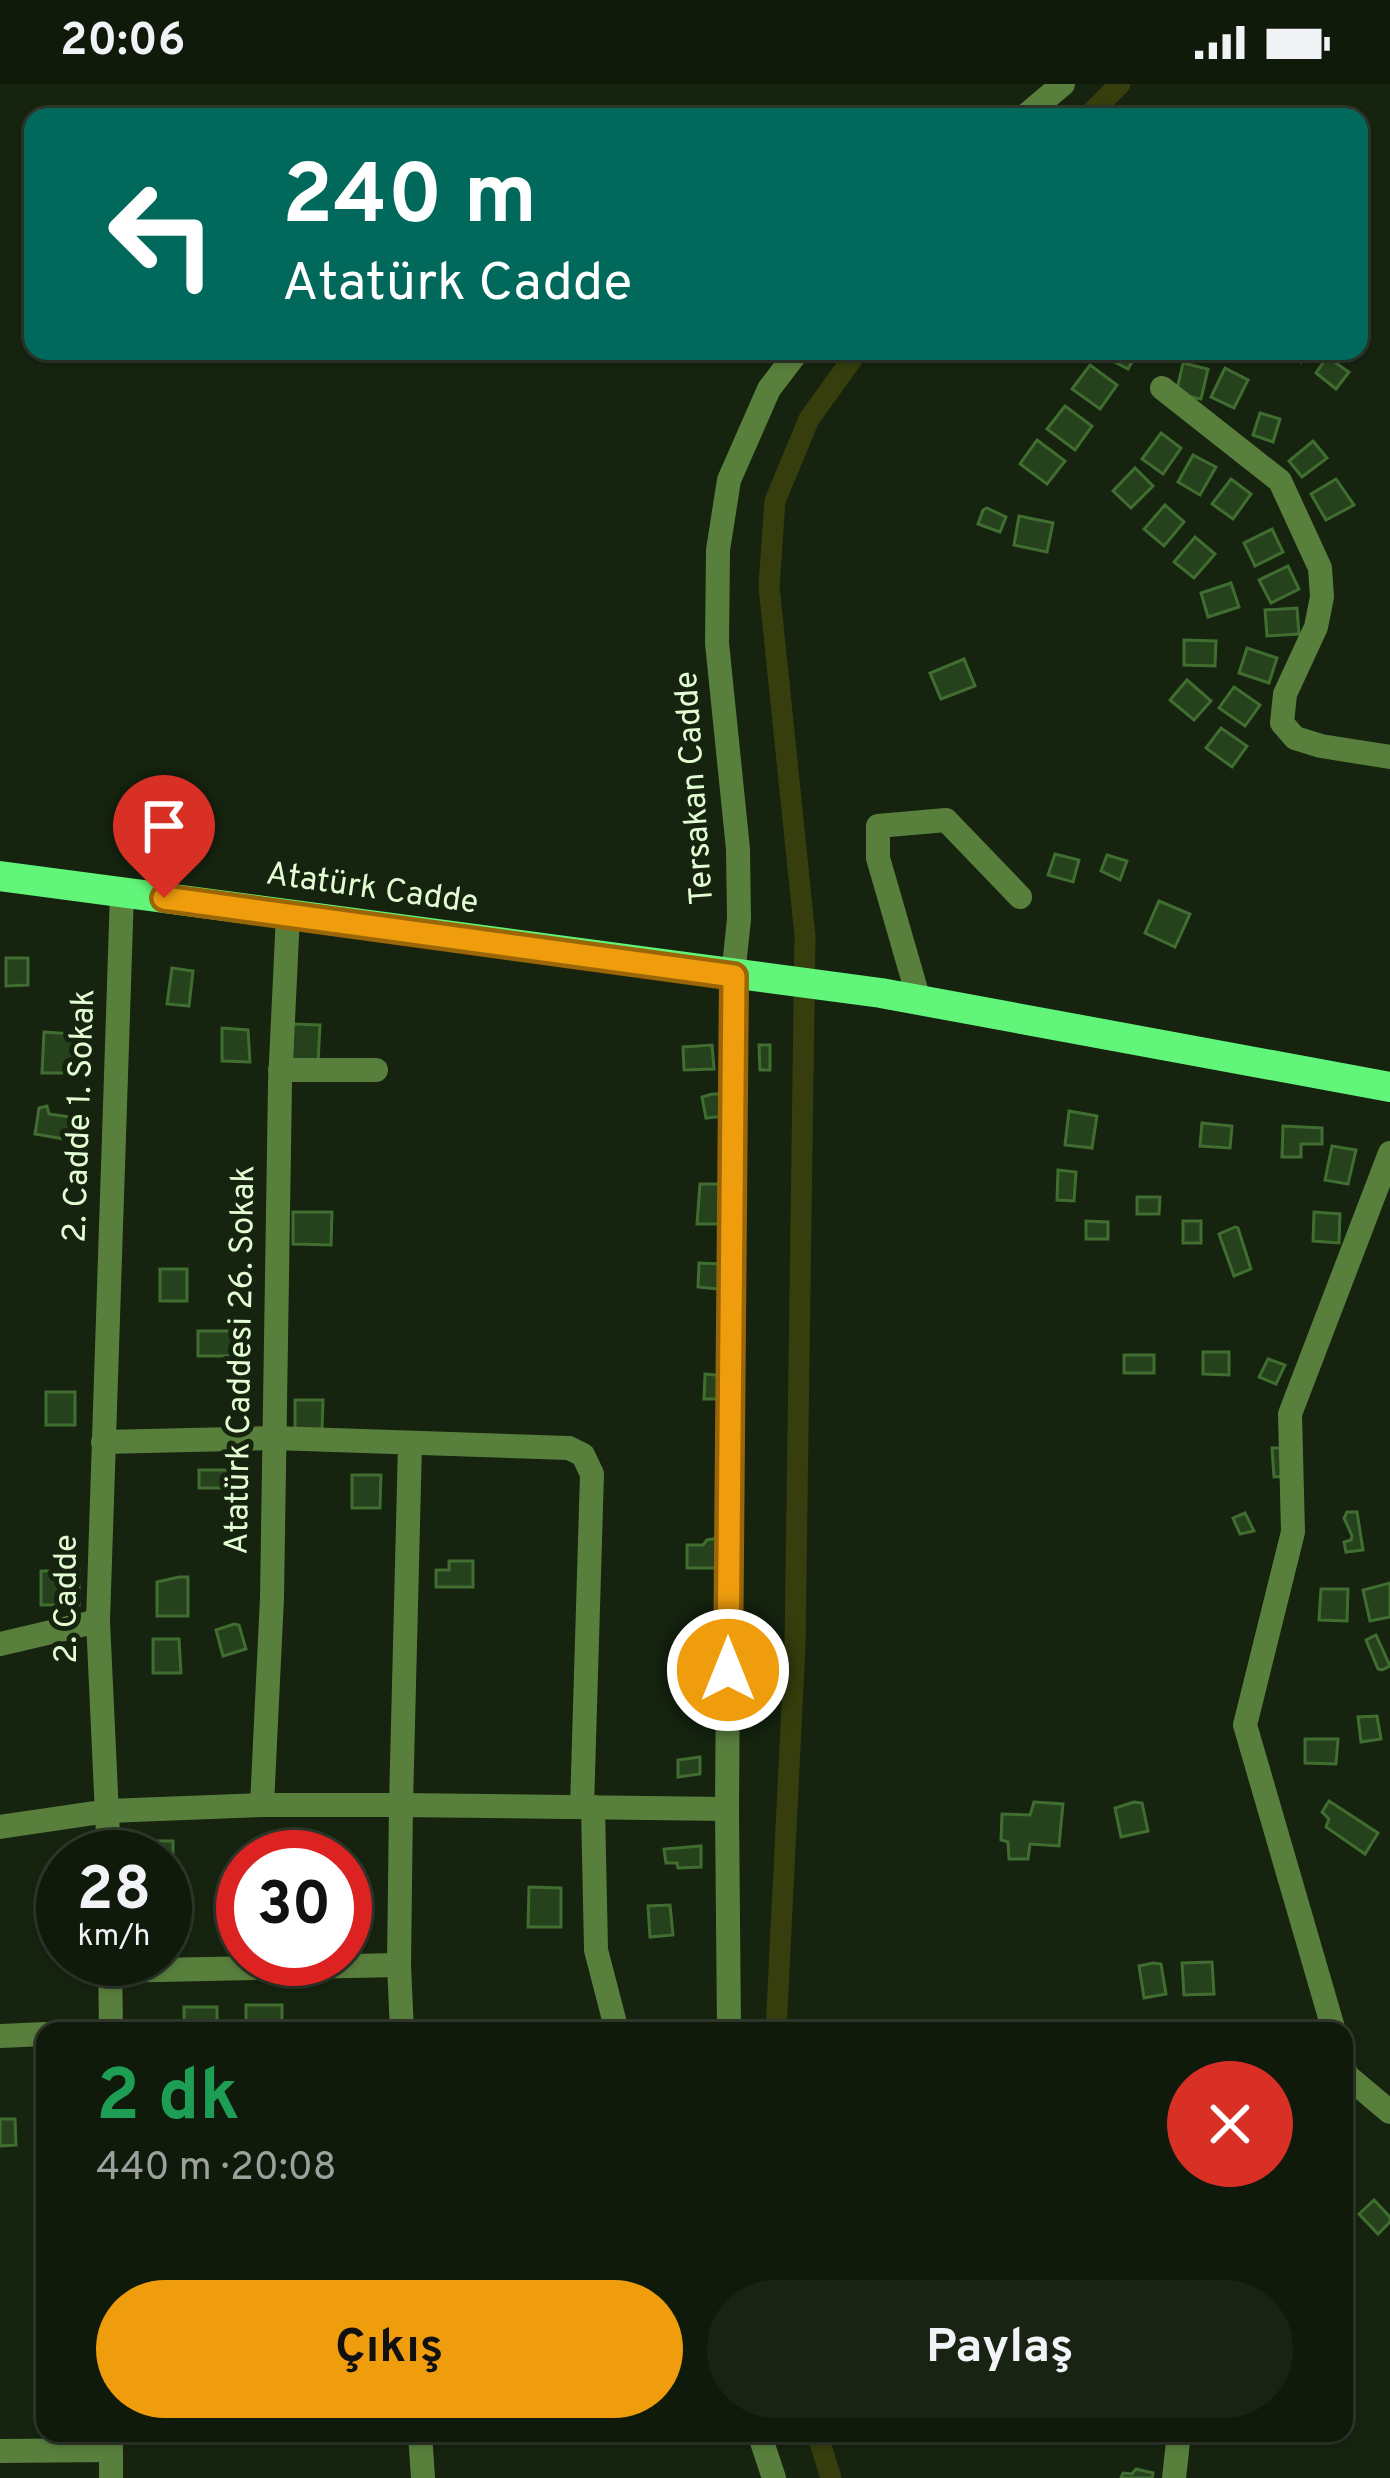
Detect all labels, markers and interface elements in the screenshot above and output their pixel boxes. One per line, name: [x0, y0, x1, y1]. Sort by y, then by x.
text: 20:06: [60, 14, 185, 71]
text: 240 m: [282, 147, 537, 253]
icon: left: [84, 156, 240, 312]
text: Atatürk Cadde: [282, 251, 632, 320]
street label: Tersakan Cadde: [667, 670, 725, 906]
pin: [113, 775, 215, 898]
icon: arrive: [131, 793, 197, 859]
street label: Atatürk Cadde: [263, 854, 481, 926]
street label: 2. Cadde 1. Sokak: [56, 989, 106, 1243]
street label: Atatürk Caddesi 26. Sokak: [218, 1165, 266, 1555]
street label: 2. Cadde: [47, 1534, 89, 1664]
position arrow: [665, 1607, 791, 1733]
speed limit sign: 30: [216, 1830, 372, 1986]
text: 28: [77, 1855, 151, 1931]
text: km/h: [78, 1919, 150, 1956]
text: 2 dk: [96, 2054, 240, 2146]
button: close: [1167, 2061, 1293, 2187]
text: 440 m · 20:08: [96, 2145, 337, 2194]
button: Çıkış: [96, 2280, 683, 2418]
button: Paylaş: [707, 2280, 1293, 2418]

